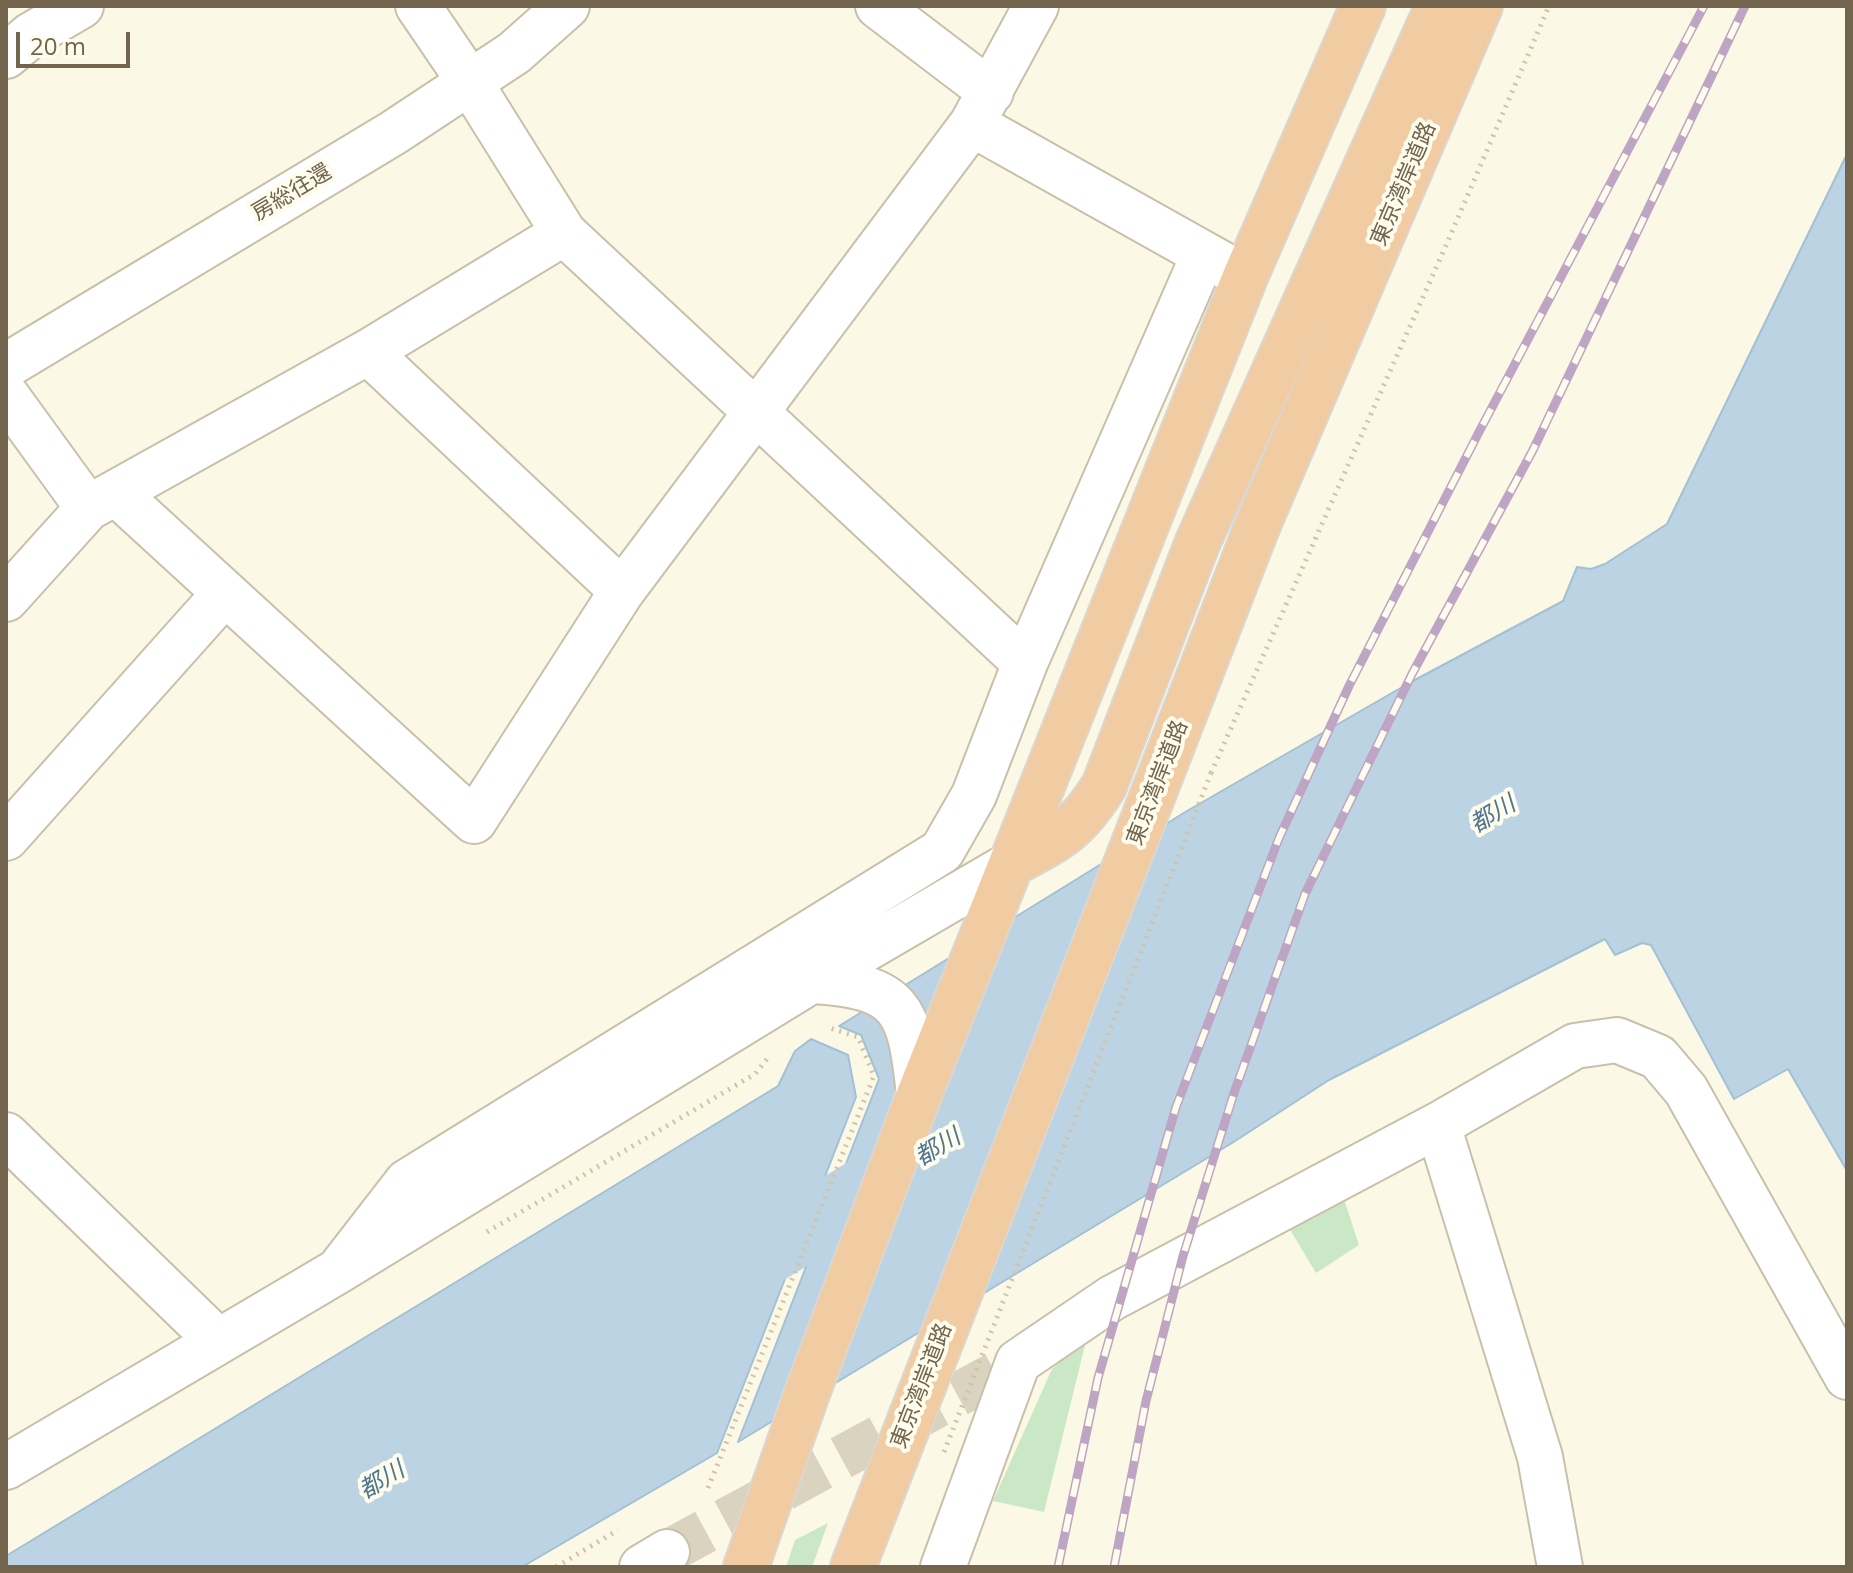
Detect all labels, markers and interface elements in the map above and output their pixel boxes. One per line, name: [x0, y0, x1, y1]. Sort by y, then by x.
scale bar: [20, 16, 134, 66]
text: 20 m: [30, 29, 86, 62]
street label: 東京湾岸道路: [1366, 118, 1442, 250]
street label: 房総往還: [247, 159, 337, 227]
street label: 東京湾岸道路: [1122, 717, 1194, 849]
water label: 都川: [1465, 790, 1521, 840]
water label: 都川: [910, 1123, 966, 1173]
street label: 東京湾岸道路: [886, 1320, 958, 1452]
water label: 都川: [354, 1456, 410, 1506]

